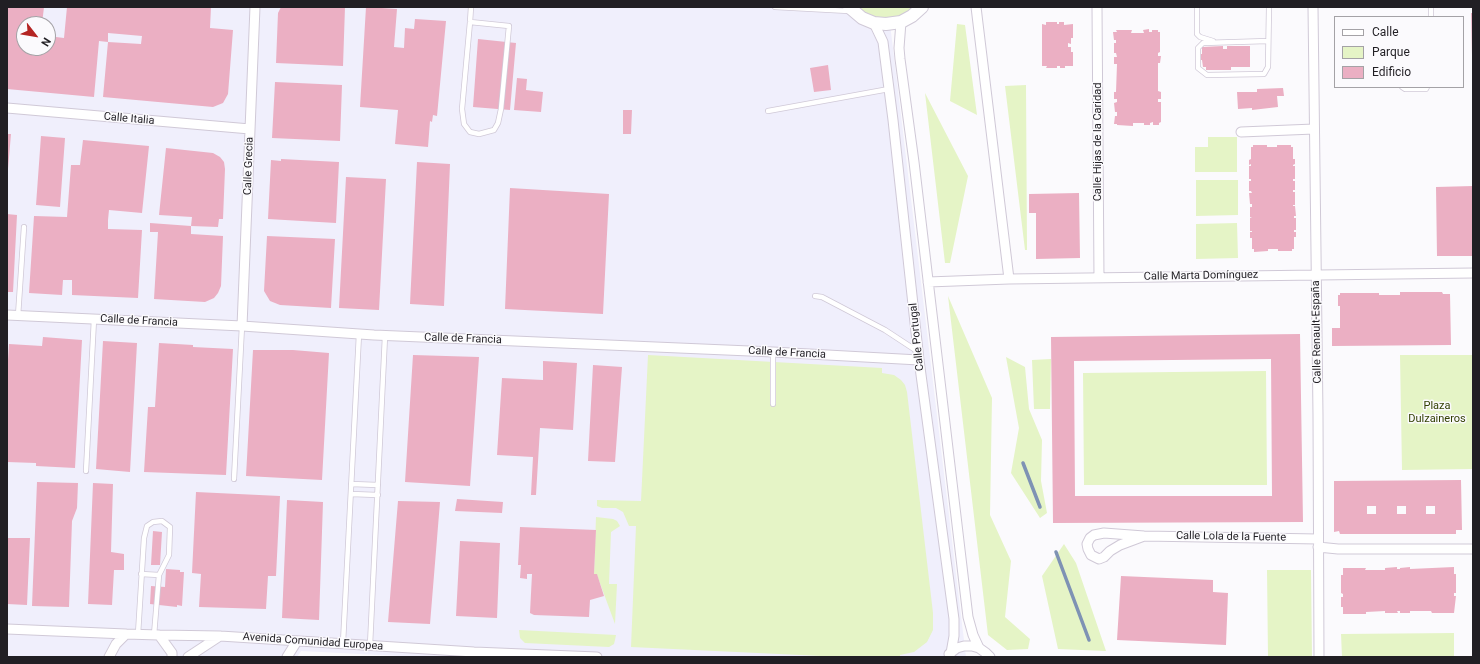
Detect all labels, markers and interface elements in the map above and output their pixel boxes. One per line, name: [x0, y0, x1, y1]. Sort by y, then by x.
north arrow: [16, 16, 56, 56]
legend: [1334, 16, 1464, 88]
text: Calle: [1372, 25, 1399, 39]
text: N: [38, 35, 53, 49]
text: Parque: [1372, 45, 1410, 59]
text: Edificio: [1372, 65, 1411, 79]
street label: Calle Hijas de la Caridad: [1091, 83, 1105, 201]
street label: Calle Italia: [103, 110, 155, 128]
street label: Calle Grecia: [241, 137, 257, 195]
street label: Calle Marta Domínguez: [1144, 268, 1258, 284]
street label: Calle Renault-España: [1310, 280, 1324, 384]
street label: Calle Portugal: [907, 302, 927, 372]
street label: Calle de Francia: [100, 312, 178, 330]
street label: Calle de Francia: [424, 331, 502, 347]
street label: Calle de Francia: [748, 344, 826, 362]
park label: Plaza Dulzaineros: [1408, 399, 1466, 425]
street label: Calle Lola de la Fuente: [1176, 529, 1286, 545]
street label: Avenida Comunidad Europea: [242, 631, 384, 653]

